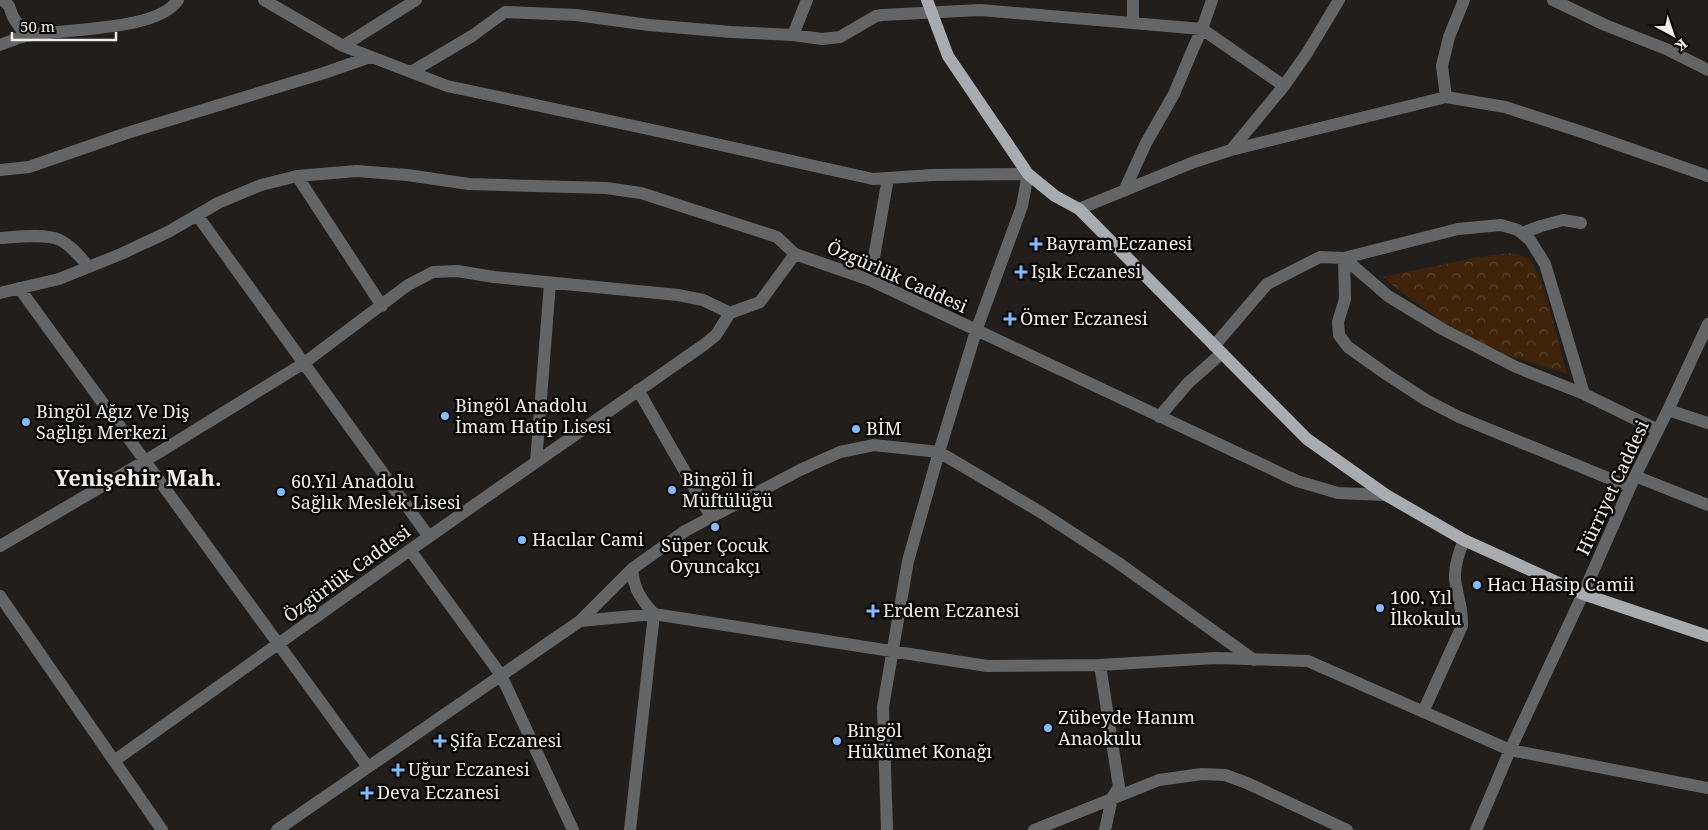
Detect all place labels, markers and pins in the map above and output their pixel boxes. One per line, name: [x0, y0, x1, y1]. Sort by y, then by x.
place label: Bayram Eczanesi: [1046, 231, 1192, 255]
marker: Bayram Eczanesi: [1030, 238, 1042, 250]
place label: Işık Eczanesi: [1031, 259, 1141, 283]
marker: Işık Eczanesi: [1015, 266, 1027, 278]
place label: Ömer Eczanesi: [1020, 306, 1148, 330]
marker: Ömer Eczanesi: [1004, 313, 1016, 325]
place label: Bingöl Anadolu İmam Hatip Lisesi: [455, 393, 612, 438]
place label: Bingöl Ağız Ve Diş Sağlığı Merkezi: [36, 399, 189, 444]
marker: Bingöl Anadolu İmam Hatip Lisesi: [439, 410, 451, 422]
marker: Bingöl Ağız Ve Diş Sağlığı Merkezi: [20, 416, 32, 428]
place label: BİM: [866, 416, 901, 440]
marker: BİM: [850, 423, 862, 435]
place label: Bingöl İl Müftülüğü: [682, 467, 773, 512]
place label: 60.Yıl Anadolu Sağlık Meslek Lisesi: [291, 469, 461, 514]
marker: Bingöl İl Müftülüğü: [666, 484, 678, 496]
marker: 60.Yıl Anadolu Sağlık Meslek Lisesi: [275, 486, 287, 498]
marker: Süper Çocuk Oyuncakçı: [709, 521, 721, 533]
place label: Hacılar Cami: [532, 527, 644, 551]
place label: Süper Çocuk Oyuncakçı: [661, 533, 769, 578]
marker: Hacılar Cami: [516, 534, 528, 546]
place label: Hacı Hasip Camii: [1487, 572, 1635, 596]
marker: Hacı Hasip Camii: [1471, 579, 1483, 591]
place label: 100. Yıl İlkokulu: [1390, 585, 1462, 630]
place label: Erdem Eczanesi: [883, 598, 1020, 622]
marker: 100. Yıl İlkokulu: [1374, 602, 1386, 614]
marker: Erdem Eczanesi: [867, 605, 879, 617]
place label: Zübeyde Hanım Anaokulu: [1058, 705, 1195, 750]
place label: Bingöl Hükümet Konağı: [847, 718, 992, 763]
marker: Zübeyde Hanım Anaokulu: [1042, 722, 1054, 734]
place label: Şifa Eczanesi: [450, 728, 562, 752]
marker: Şifa Eczanesi: [434, 735, 446, 747]
marker: Bingöl Hükümet Konağı: [831, 735, 843, 747]
place label: Uğur Eczanesi: [408, 757, 530, 781]
marker: Uğur Eczanesi: [392, 764, 404, 776]
place label: Deva Eczanesi: [377, 780, 500, 804]
marker: Deva Eczanesi: [361, 787, 373, 799]

